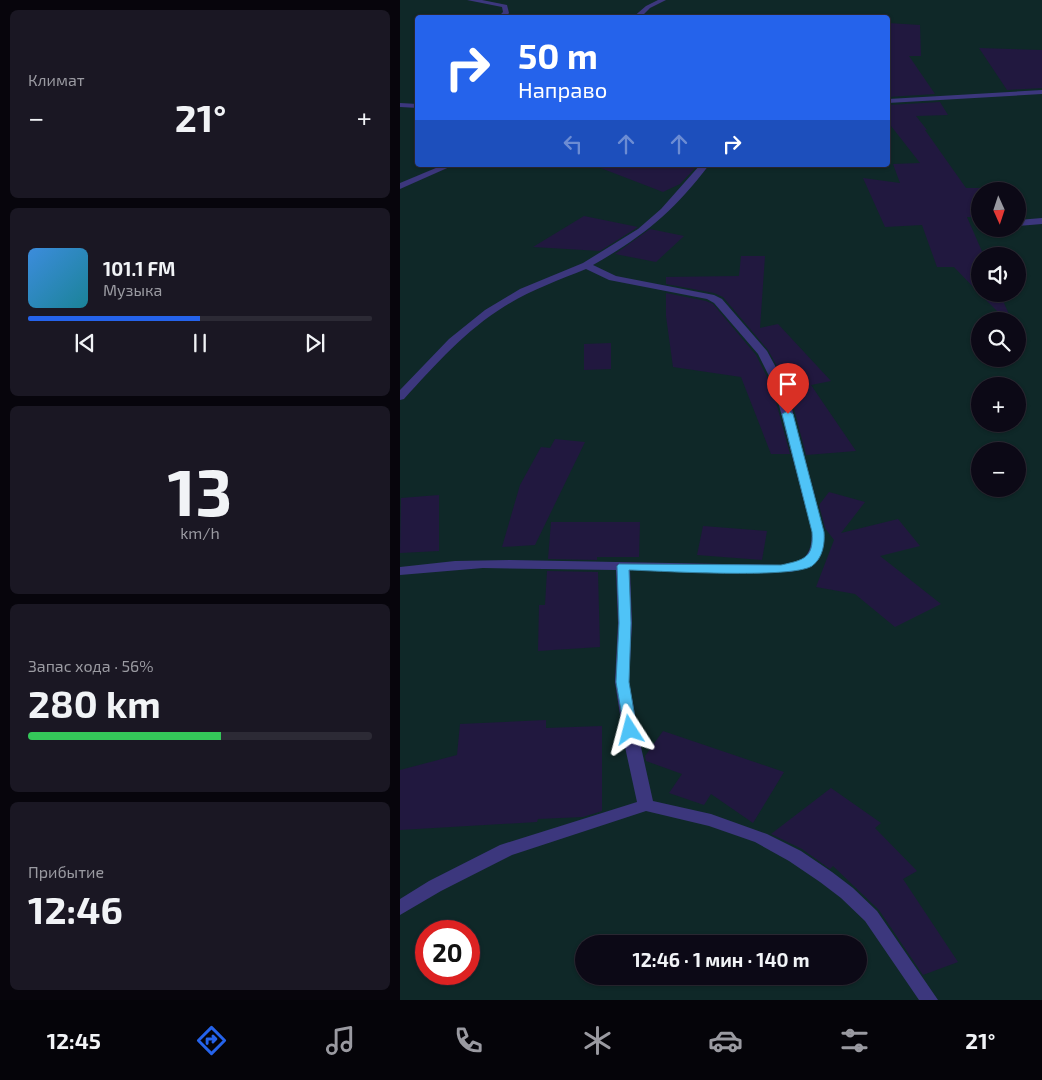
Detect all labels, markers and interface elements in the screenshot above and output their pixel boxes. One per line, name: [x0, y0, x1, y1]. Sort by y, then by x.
text: 50 m: [518, 34, 598, 76]
icon: right: [435, 35, 500, 100]
text: Климат: [28, 70, 85, 89]
text: Направо: [518, 76, 607, 102]
text: 21°: [175, 94, 226, 140]
text: −: [28, 100, 44, 134]
text: +: [357, 100, 372, 134]
icon: left: [559, 130, 587, 158]
icon: ahead: [612, 130, 640, 158]
icon: ahead: [665, 130, 693, 158]
icon: right: [718, 130, 746, 158]
north arrow: [971, 182, 1026, 238]
map controls: [971, 182, 1026, 497]
button: sound: [971, 247, 1026, 302]
text: 101.1 FM: [103, 257, 176, 280]
text: Музыка: [103, 280, 162, 299]
button: search: [971, 312, 1026, 367]
icon: previous: [71, 329, 99, 357]
icon: pause: [186, 329, 214, 357]
icon: next: [301, 329, 329, 357]
pin: [767, 363, 809, 414]
icon: arrive: [774, 370, 802, 398]
button: +: [971, 377, 1026, 432]
button: −: [971, 442, 1026, 497]
text: 13: [168, 451, 232, 529]
text: km/h: [180, 523, 220, 542]
text: Запас хода · 56%: [28, 656, 154, 675]
text: 280 km: [28, 680, 161, 726]
position arrow: [603, 703, 655, 755]
text: Прибытие: [28, 862, 104, 881]
text: 12:46: [28, 886, 123, 932]
speed limit sign: 20: [415, 920, 480, 985]
text: 12:46 · 1 мин · 140 m: [633, 948, 809, 971]
icon: directions: [194, 1023, 229, 1058]
icon: music: [323, 1023, 358, 1058]
icon: phone: [451, 1023, 486, 1058]
icon: climate: [580, 1023, 615, 1058]
icon: car: [708, 1023, 743, 1058]
icon: filters: [837, 1023, 872, 1058]
text: 12:45: [47, 1027, 101, 1053]
text: 21°: [965, 1027, 995, 1053]

